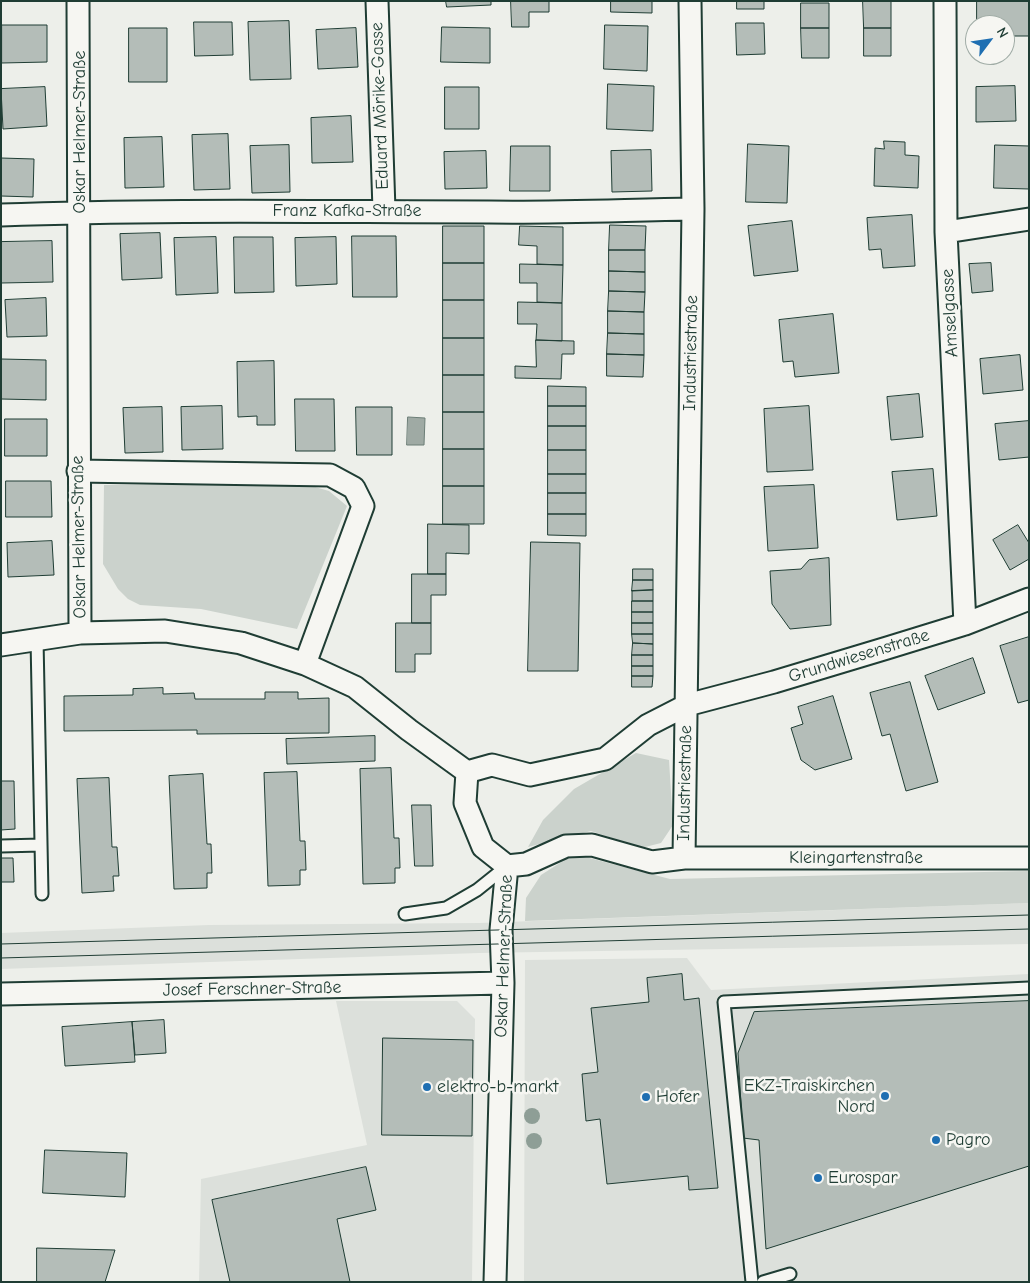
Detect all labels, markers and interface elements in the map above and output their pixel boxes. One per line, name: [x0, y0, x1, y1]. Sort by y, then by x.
north arrow: [965, 15, 1015, 65]
street label: Eduard Mörike-Gasse: [366, 22, 394, 190]
text: N: [993, 24, 1012, 41]
street label: Oskar Helmer-Straße: [69, 50, 91, 214]
street label: Franz Kafka-Straße: [272, 200, 422, 222]
street label: Amselgasse: [937, 268, 963, 358]
street label: Industriestraße: [679, 295, 703, 411]
street label: Oskar Helmer-Straße: [67, 455, 91, 619]
street label: Grundwiesenstraße: [786, 624, 932, 688]
street label: Industriestraße: [673, 725, 697, 841]
street label: Kleingartenstraße: [789, 847, 923, 869]
street label: Oskar Helmer-Straße: [490, 874, 518, 1038]
street label: Josef Ferschner-Straße: [162, 977, 342, 1001]
place label: EKZ-Traiskirchen Nord: [744, 1075, 875, 1118]
place label: elektro-b-markt: [437, 1076, 558, 1098]
marker: elektro-b-markt: [421, 1081, 433, 1093]
place label: Hofer: [656, 1086, 699, 1108]
marker: EKZ-Traiskirchen Nord: [879, 1090, 891, 1102]
marker: Hofer: [640, 1091, 652, 1103]
place label: Pagro: [946, 1129, 991, 1151]
marker: Pagro: [930, 1134, 942, 1146]
place label: Eurospar: [828, 1167, 898, 1189]
marker: Eurospar: [812, 1172, 824, 1184]

